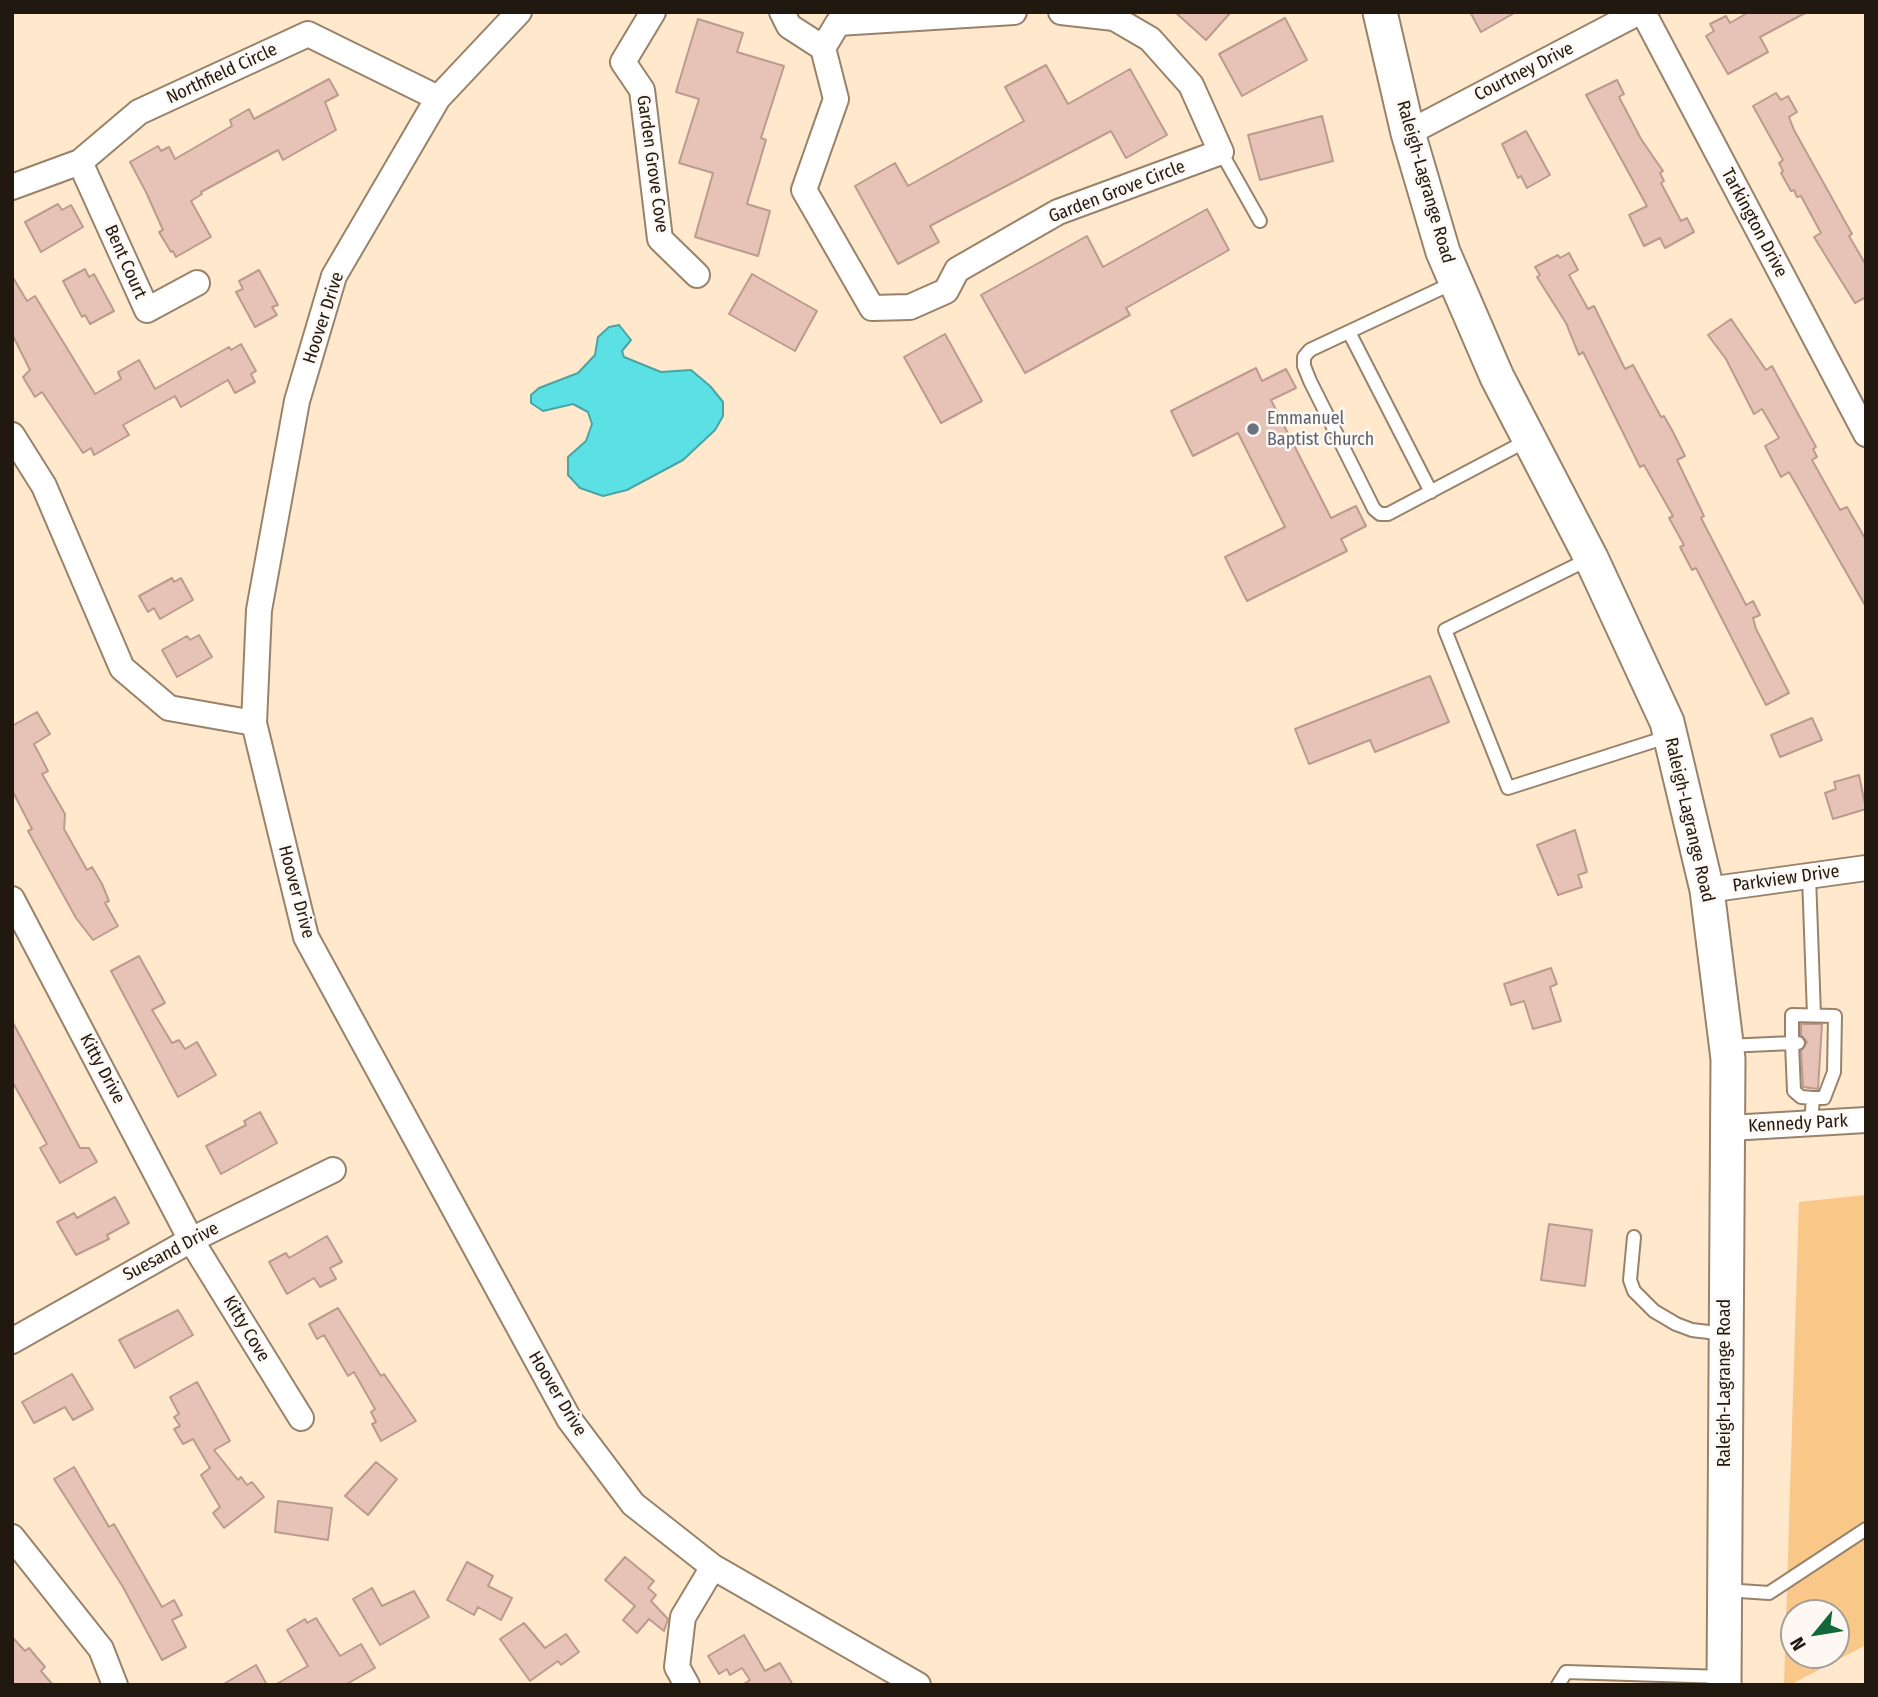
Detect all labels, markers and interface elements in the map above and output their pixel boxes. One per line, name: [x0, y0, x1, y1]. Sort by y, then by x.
street label: Courtney Drive: [1471, 38, 1577, 106]
street label: Northfield Circle: [163, 39, 281, 109]
street label: Garden Grove Cove: [632, 94, 672, 234]
street label: Raleigh-Lagrange Road: [1391, 98, 1459, 266]
street label: Garden Grove Circle: [1046, 156, 1188, 228]
street label: Tarkington Drive: [1716, 165, 1792, 281]
street label: Bent Court: [99, 222, 151, 302]
street label: Hoover Drive: [299, 269, 349, 367]
place label: Emmanuel Baptist Church: [1267, 408, 1374, 450]
marker: Emmanuel Baptist Church: [1245, 421, 1261, 437]
street label: Raleigh-Lagrange Road: [1660, 735, 1718, 905]
street label: Hoover Drive: [273, 843, 319, 941]
street label: Parkview Drive: [1731, 861, 1841, 897]
street label: Kitty Drive: [75, 1030, 129, 1108]
street label: Kennedy Park: [1748, 1111, 1848, 1137]
street label: Suesand Drive: [120, 1218, 222, 1286]
street label: Kitty Cove: [218, 1292, 274, 1366]
street label: Raleigh-Lagrange Road: [1714, 1299, 1736, 1467]
street label: Hoover Drive: [523, 1348, 591, 1440]
north arrow: [1780, 1599, 1850, 1669]
text: N: [1785, 1633, 1811, 1654]

